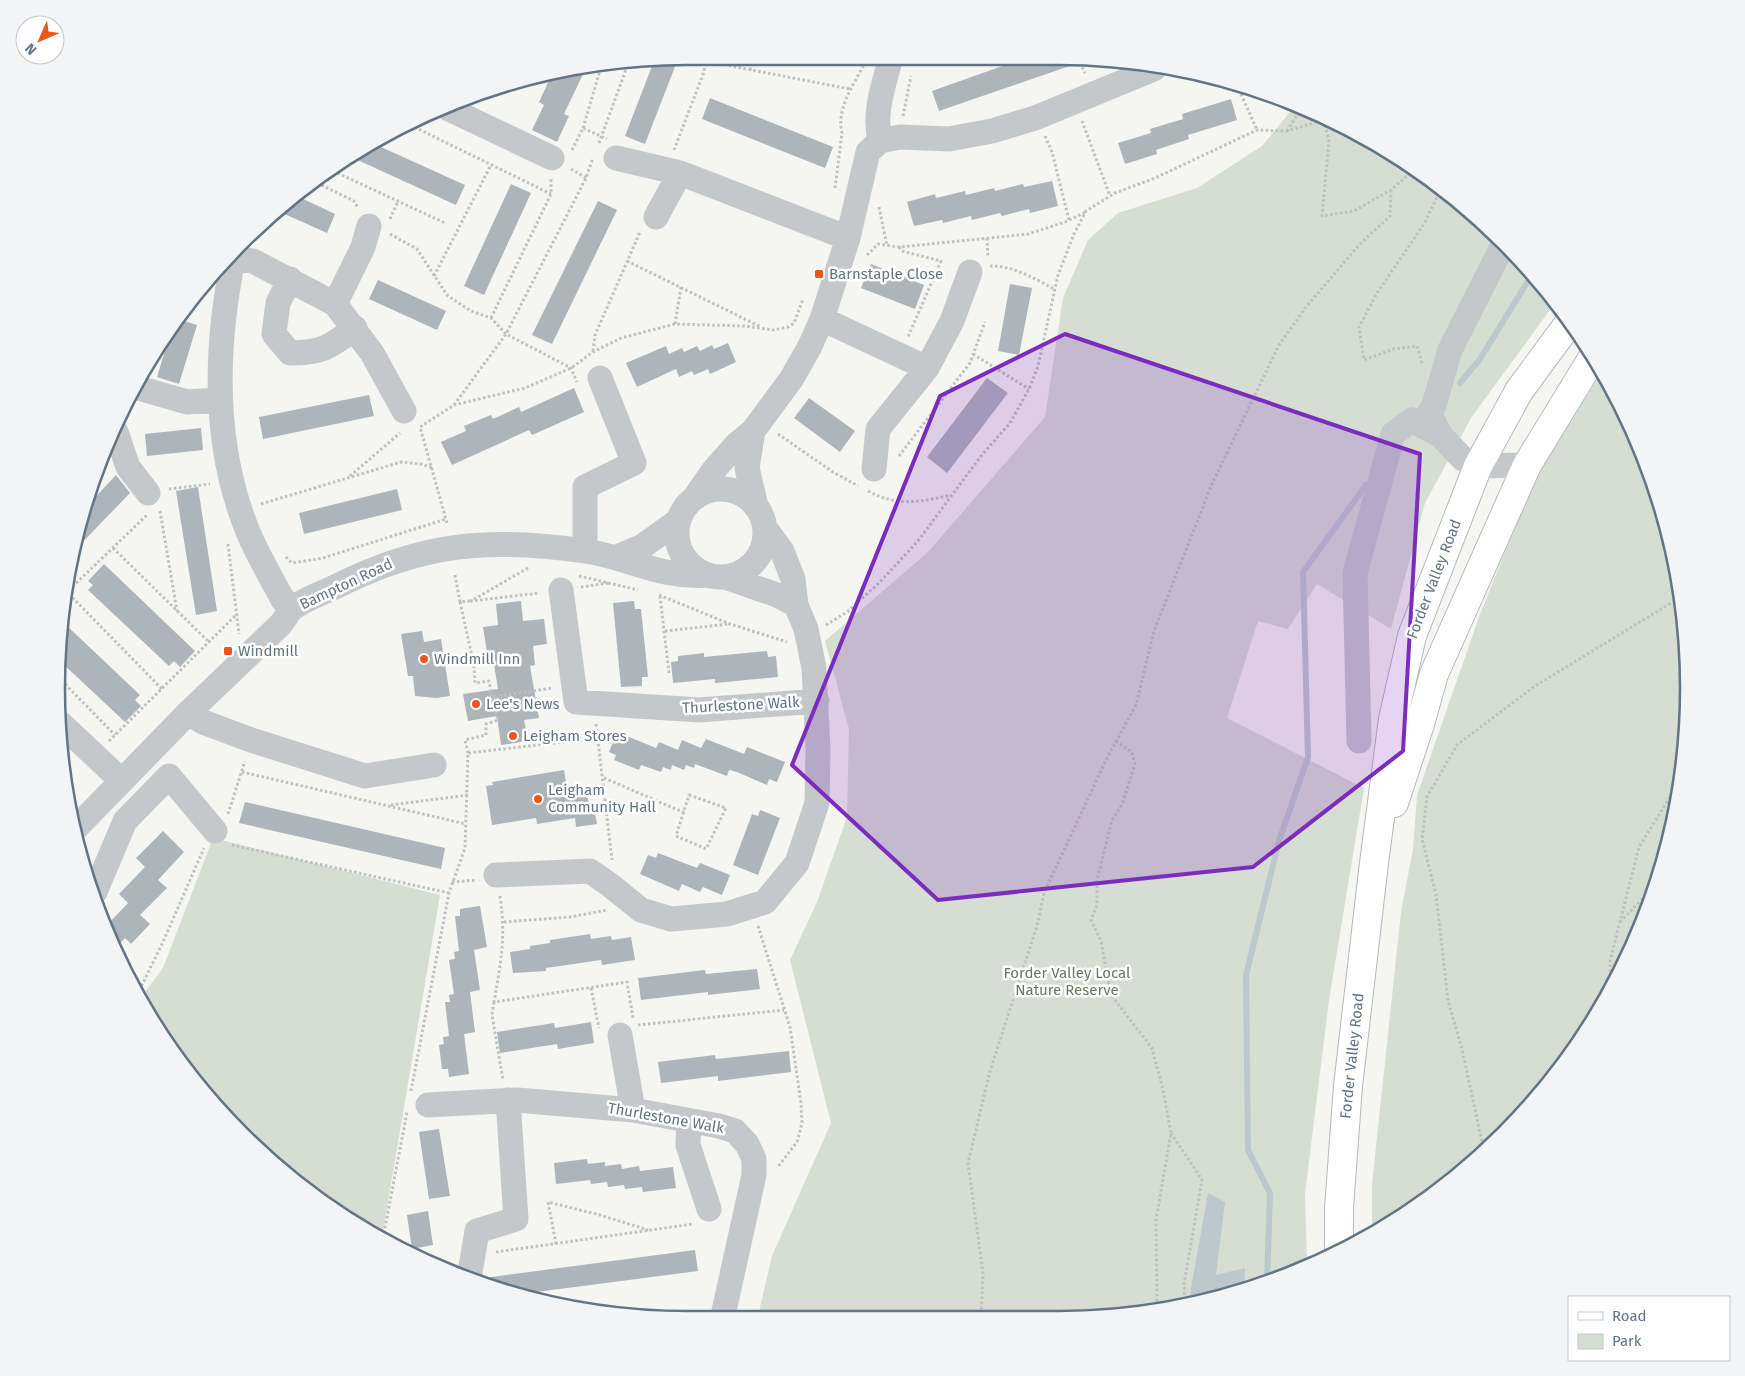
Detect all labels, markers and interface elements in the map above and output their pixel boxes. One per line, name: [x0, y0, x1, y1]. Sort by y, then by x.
north arrow: [15, 15, 65, 65]
text: N: [22, 40, 40, 58]
place label: Barnstaple Close: [829, 265, 943, 283]
marker: Barnstaple Close: [813, 268, 825, 280]
street label: Forder Valley Road: [1403, 517, 1465, 641]
street label: Bampton Road: [297, 555, 395, 613]
place label: Windmill: [238, 642, 299, 660]
marker: Windmill: [222, 645, 234, 657]
place label: Windmill Inn: [434, 650, 520, 668]
marker: Windmill Inn: [418, 653, 430, 665]
street label: Thurlestone Walk: [682, 693, 800, 717]
place label: Lee's News: [486, 695, 560, 713]
marker: Lee's News: [470, 698, 482, 710]
place label: Leigham Stores: [523, 727, 627, 745]
marker: Leigham Stores: [507, 730, 519, 742]
place label: Leigham Community Hall: [548, 781, 657, 816]
marker: Leigham Community Hall: [532, 793, 544, 805]
park label: Forder Valley Local Nature Reserve: [1003, 964, 1131, 999]
street label: Forder Valley Road: [1336, 992, 1368, 1120]
street label: Thurlestone Walk: [607, 1099, 726, 1137]
legend: [1568, 1296, 1730, 1361]
text: Road: [1612, 1307, 1647, 1325]
text: Park: [1612, 1332, 1642, 1350]

